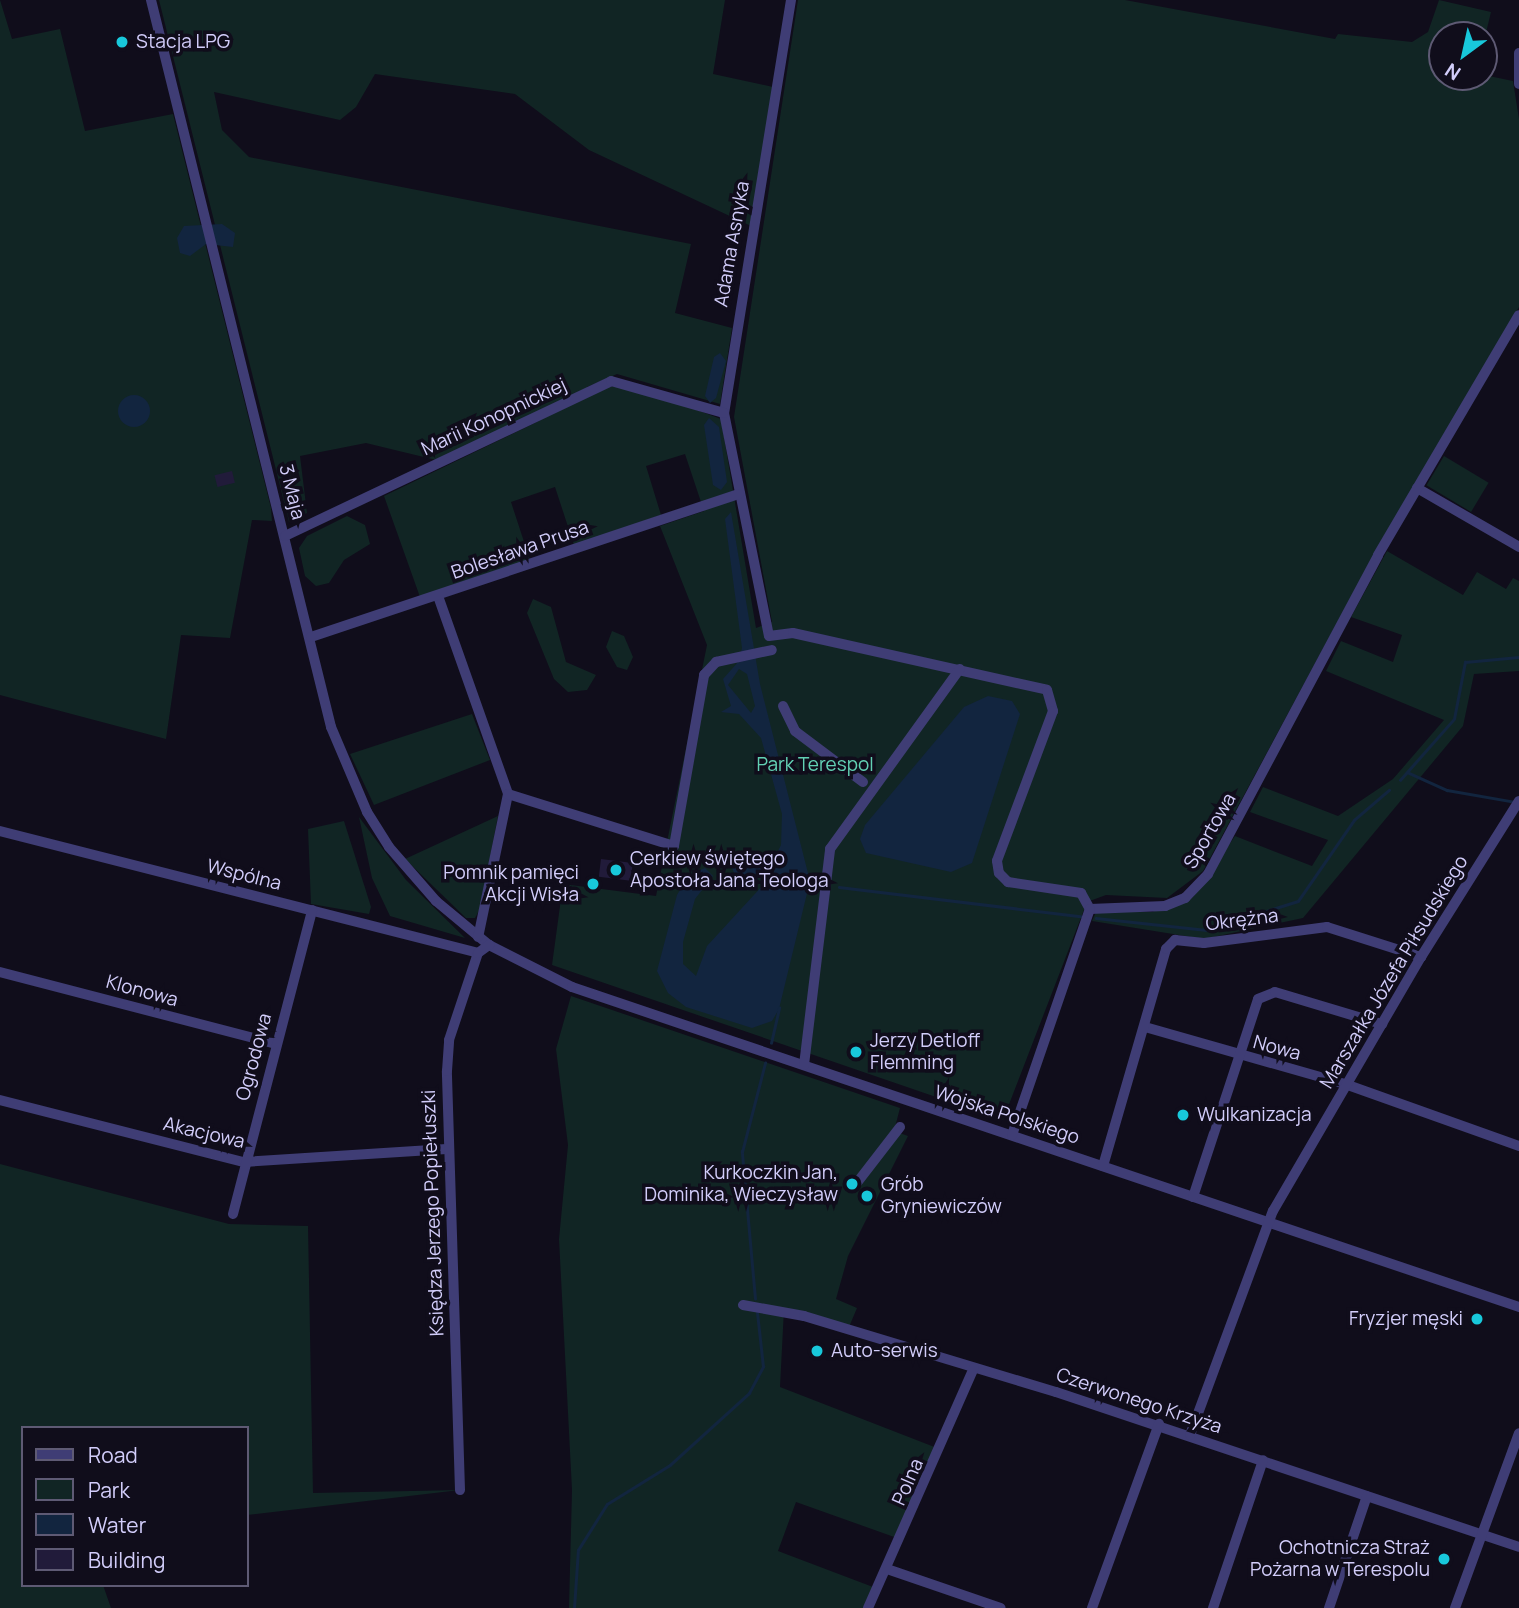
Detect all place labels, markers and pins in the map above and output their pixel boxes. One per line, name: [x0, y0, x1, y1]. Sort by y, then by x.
place label: Stacja LPG: [136, 31, 230, 53]
marker: Stacja LPG: [114, 34, 130, 50]
place label: Cerkiew świętego Apostoła Jana Teologa: [630, 848, 829, 892]
place label: Pomnik pamięci Akcji Wisła: [443, 862, 579, 906]
marker: Cerkiew świętego Apostoła Jana Teologa: [608, 862, 624, 878]
marker: Pomnik pamięci Akcji Wisła: [585, 876, 601, 892]
place label: Jerzy Detloff Flemming: [870, 1030, 980, 1074]
marker: Jerzy Detloff Flemming: [848, 1044, 864, 1060]
place label: Wulkanizacja: [1197, 1104, 1312, 1126]
marker: Wulkanizacja: [1175, 1107, 1191, 1123]
place label: Kurkoczkin Jan, Dominika, Wieczysław: [644, 1162, 838, 1206]
place label: Grób Gryniewiczów: [881, 1174, 1002, 1218]
marker: Kurkoczkin Jan, Dominika, Wieczysław: [844, 1176, 860, 1192]
marker: Grób Gryniewiczów: [859, 1188, 875, 1204]
place label: Fryzjer męski: [1349, 1308, 1463, 1330]
marker: Fryzjer męski: [1469, 1311, 1485, 1327]
place label: Auto-serwis: [831, 1340, 938, 1362]
marker: Auto-serwis: [809, 1343, 825, 1359]
place label: Ochotnicza Straż Pożarna w Terespolu: [1250, 1537, 1430, 1581]
marker: Ochotnicza Straż Pożarna w Terespolu: [1436, 1551, 1452, 1567]

